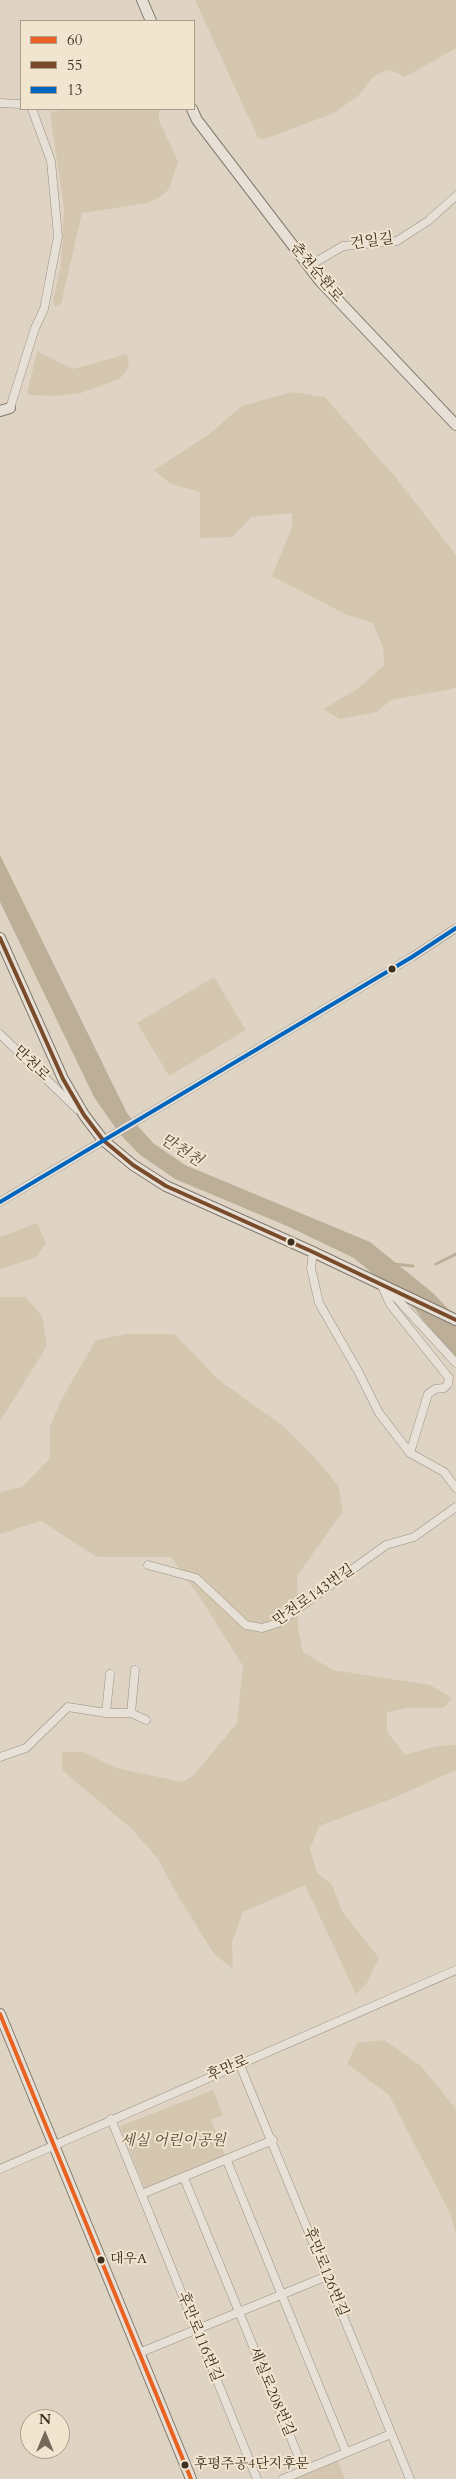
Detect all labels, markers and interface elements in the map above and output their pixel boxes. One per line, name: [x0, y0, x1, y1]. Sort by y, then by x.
legend: [20, 20, 195, 110]
text: 60: [67, 30, 82, 50]
text: 55: [67, 55, 82, 75]
text: 13: [67, 80, 82, 100]
street label: 건일길: [349, 230, 395, 254]
street label: 춘천순환로: [286, 239, 346, 307]
unlabelled marker: [387, 964, 397, 974]
street label: 만천로: [9, 1042, 53, 1086]
water label: 만천천: [156, 1131, 206, 1171]
unlabelled marker: [286, 1237, 296, 1247]
street label: 만천로143번길: [270, 1561, 358, 1631]
street label: 후만로: [204, 2052, 252, 2086]
park label: 세실 어린이공원: [120, 2133, 226, 2151]
street label: 후만로126번길: [299, 2224, 351, 2320]
place label: 대우A: [110, 2252, 147, 2268]
marker: 대우A: [96, 2255, 106, 2265]
street label: 후만로116번길: [173, 2289, 225, 2385]
street label: 세실로208번길: [244, 2345, 298, 2439]
north arrow: [20, 2409, 70, 2459]
text: N: [39, 2410, 51, 2429]
place label: 후평주공4단지후문: [194, 2457, 309, 2473]
marker: 후평주공4단지후문: [180, 2460, 190, 2470]

